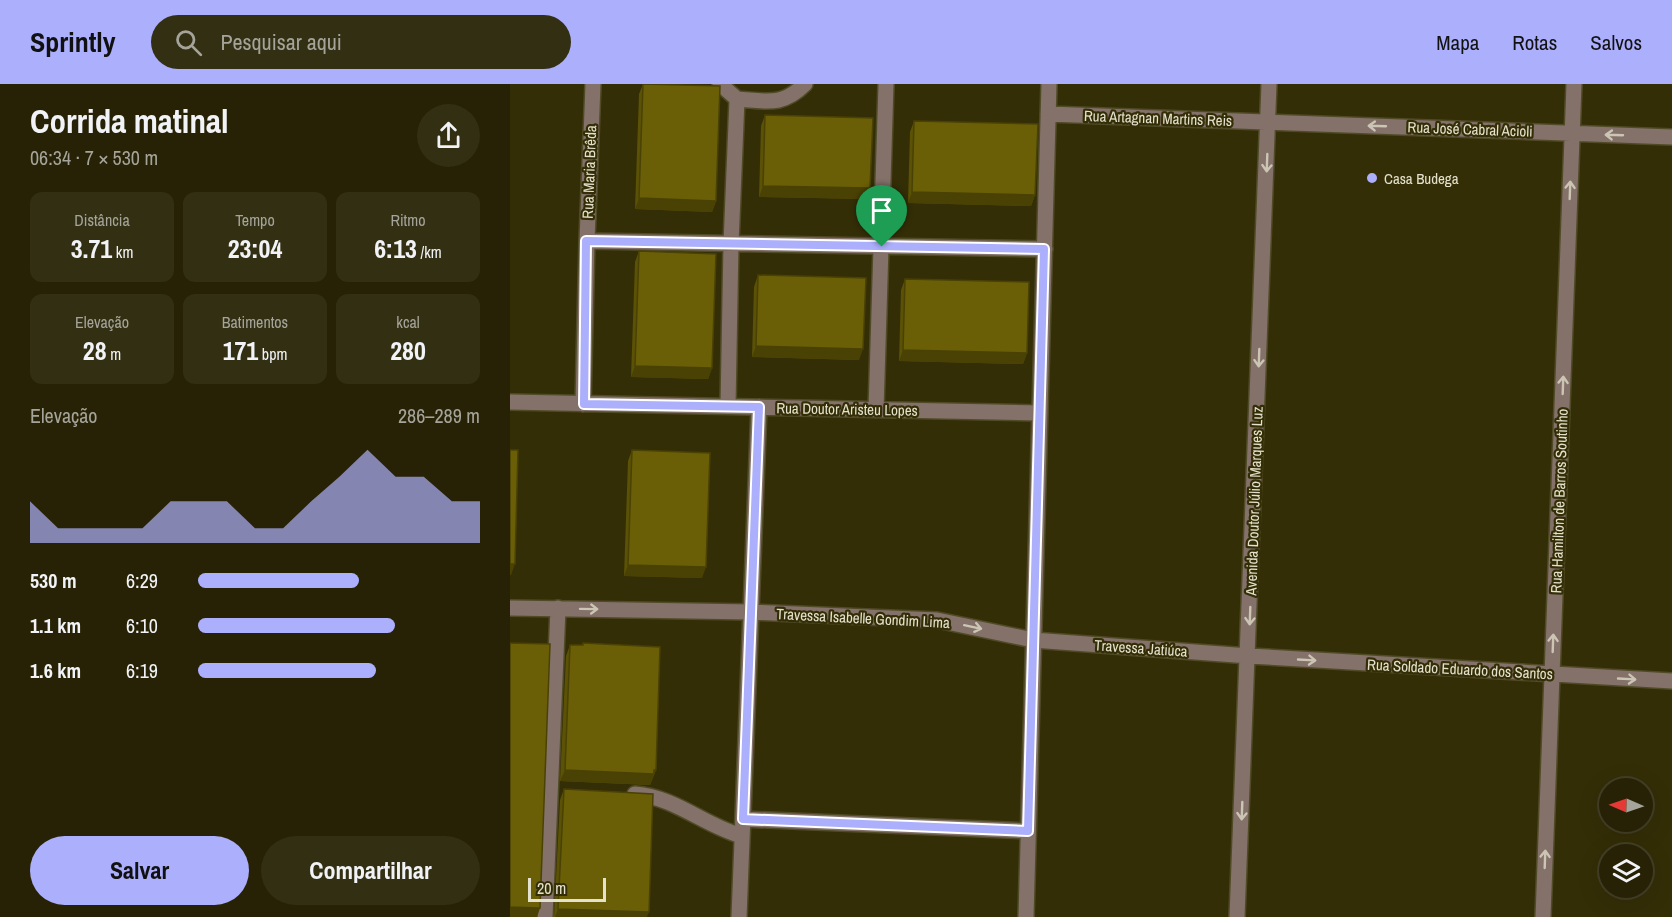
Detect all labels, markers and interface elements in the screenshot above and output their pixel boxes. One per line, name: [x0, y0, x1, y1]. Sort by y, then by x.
search box: [151, 15, 571, 69]
text: Sprintly: [30, 23, 115, 61]
icon: search: [172, 26, 205, 59]
text: Pesquisar aqui: [220, 27, 342, 57]
text: Mapa: [1436, 28, 1479, 57]
text: Rotas: [1512, 28, 1557, 57]
text: Salvos: [1590, 28, 1642, 57]
text: Corrida matinal: [30, 99, 229, 143]
button: share: [417, 104, 480, 167]
street label: Rua Artagnan Martins Reis: [1083, 105, 1233, 131]
street label: Rua José Cabral Acioli: [1407, 116, 1533, 142]
one-way arrow: [1367, 120, 1387, 131]
street label: Rua Maria Brêda: [577, 125, 601, 219]
one-way arrow: [1604, 129, 1624, 140]
text: 06:34 · 7 × 530 m: [30, 144, 158, 171]
one-way arrow: [1261, 153, 1272, 173]
place label: Casa Budega: [1384, 168, 1459, 189]
marker: Casa Budega: [1365, 171, 1379, 185]
one-way arrow: [1564, 180, 1576, 200]
pin: [856, 185, 907, 247]
icon: arrive: [865, 194, 898, 227]
text: Distância: [74, 209, 130, 231]
text: Tempo: [235, 209, 275, 231]
text: Ritmo: [391, 209, 426, 231]
text: 3.71: [71, 231, 112, 266]
text: 23:04: [228, 231, 282, 266]
text: 6:13: [374, 231, 417, 266]
text: km: [112, 241, 133, 263]
text: /km: [417, 241, 442, 263]
text: Elevação: [75, 311, 129, 333]
text: Batimentos: [222, 311, 288, 333]
text: kcal: [396, 311, 420, 333]
text: 28: [83, 333, 107, 368]
text: 171: [223, 333, 258, 368]
text: 280: [390, 333, 426, 368]
text: m: [107, 343, 121, 365]
text: bpm: [258, 343, 287, 365]
one-way arrow: [1254, 348, 1265, 368]
one-way arrow: [1557, 375, 1568, 395]
street label: Rua Doutor Aristeu Lopes: [776, 397, 918, 421]
text: Elevação: [30, 402, 97, 429]
text: 286–289 m: [398, 402, 480, 429]
street label: Avenida Doutor Júlio Marques Luz: [1240, 406, 1268, 597]
street label: Rua Hamilton de Barros Soutinho: [1545, 408, 1573, 594]
text: 530 m: [30, 567, 77, 594]
text: 6:29: [126, 567, 158, 594]
one-way arrow: [579, 603, 599, 615]
street label: Travessa Isabelle Gondim Lima: [776, 603, 951, 633]
one-way arrow: [1244, 606, 1256, 626]
text: 1.1 km: [30, 612, 81, 639]
text: 6:10: [126, 612, 158, 639]
one-way arrow: [962, 622, 982, 633]
one-way arrow: [1548, 633, 1559, 653]
street label: Travessa Jatiúca: [1094, 634, 1188, 662]
one-way arrow: [1296, 654, 1316, 665]
street label: Rua Soldado Eduardo dos Santos: [1367, 654, 1553, 684]
text: 1.6 km: [30, 657, 81, 684]
text: 6:19: [126, 657, 158, 684]
one-way arrow: [1617, 673, 1637, 684]
north arrow: [1599, 778, 1653, 832]
map controls: [1599, 778, 1653, 898]
one-way arrow: [1236, 800, 1247, 820]
button: Salvar: [30, 836, 249, 905]
button: Compartilhar: [261, 836, 480, 905]
button: layers: [1599, 844, 1653, 898]
one-way arrow: [1540, 849, 1551, 869]
scale bar: [528, 875, 606, 902]
text: 20 m: [537, 877, 566, 899]

